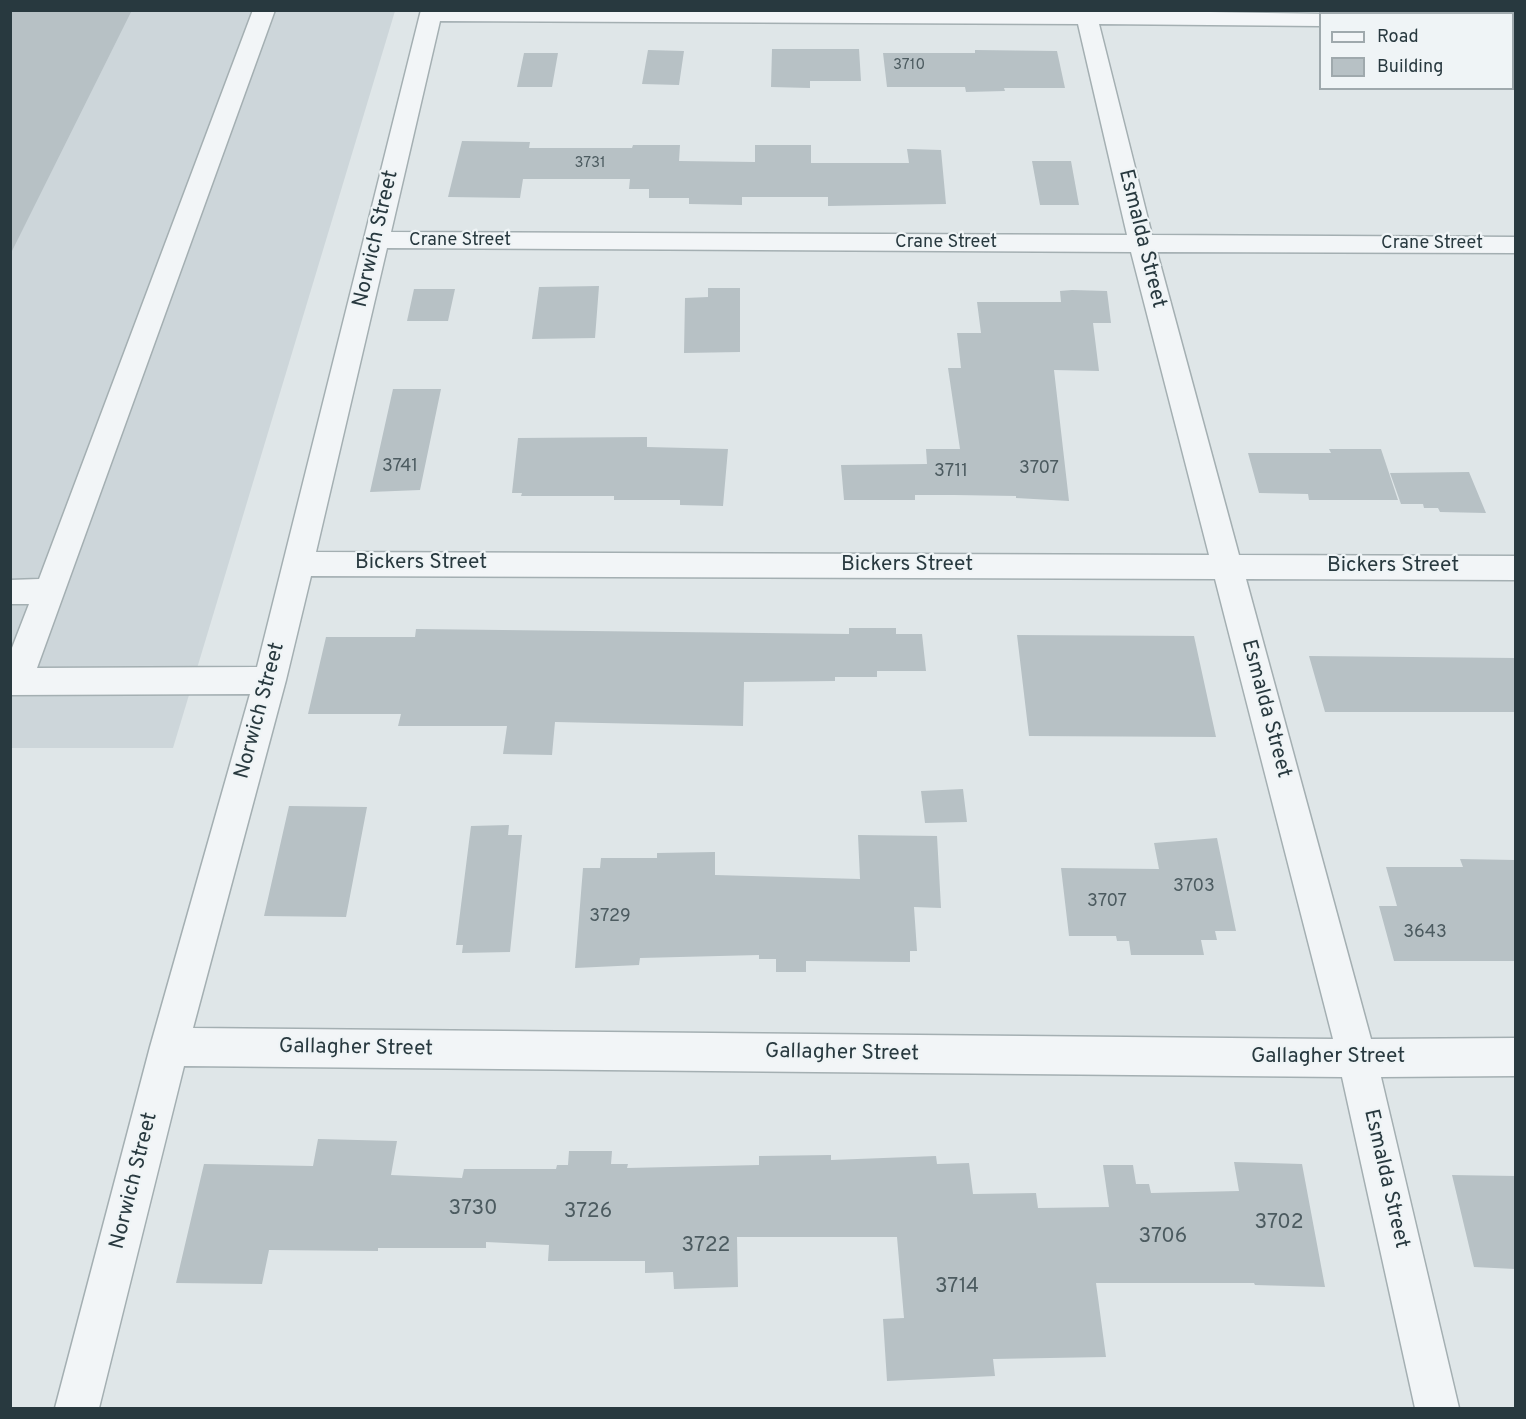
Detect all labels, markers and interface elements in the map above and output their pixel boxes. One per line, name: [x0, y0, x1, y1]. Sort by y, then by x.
legend: [1319, 12, 1514, 90]
text: Road: [1377, 26, 1419, 49]
text: Building: [1377, 56, 1443, 79]
house number: 3710: [893, 57, 925, 75]
house number: 3731: [574, 155, 606, 173]
street label: Esmalda Street: [1112, 167, 1170, 311]
street label: Norwich Street: [349, 168, 405, 310]
street label: Crane Street: [409, 230, 511, 252]
street label: Crane Street: [895, 232, 997, 254]
street label: Crane Street: [1381, 233, 1483, 255]
house number: 3741: [382, 456, 418, 478]
house number: 3707: [1019, 458, 1059, 480]
house number: 3711: [934, 461, 968, 483]
street label: Bickers Street: [355, 551, 487, 577]
street label: Bickers Street: [841, 553, 973, 579]
street label: Bickers Street: [1327, 554, 1459, 580]
street label: Esmalda Street: [1234, 637, 1296, 781]
street label: Norwich Street: [231, 640, 291, 782]
house number: 3703: [1173, 876, 1215, 898]
house number: 3707: [1087, 891, 1127, 913]
house number: 3729: [589, 906, 631, 928]
house number: 3643: [1403, 922, 1447, 944]
street label: Gallagher Street: [279, 1035, 433, 1063]
street label: Gallagher Street: [765, 1040, 919, 1068]
street label: Gallagher Street: [1251, 1045, 1405, 1071]
street label: Esmalda Street: [1357, 1107, 1413, 1251]
street label: Norwich Street: [106, 1110, 164, 1252]
house number: 3730: [449, 1197, 497, 1223]
house number: 3726: [564, 1200, 612, 1226]
house number: 3702: [1254, 1211, 1304, 1237]
house number: 3706: [1139, 1225, 1187, 1251]
house number: 3722: [682, 1234, 730, 1260]
house number: 3714: [935, 1275, 979, 1301]

